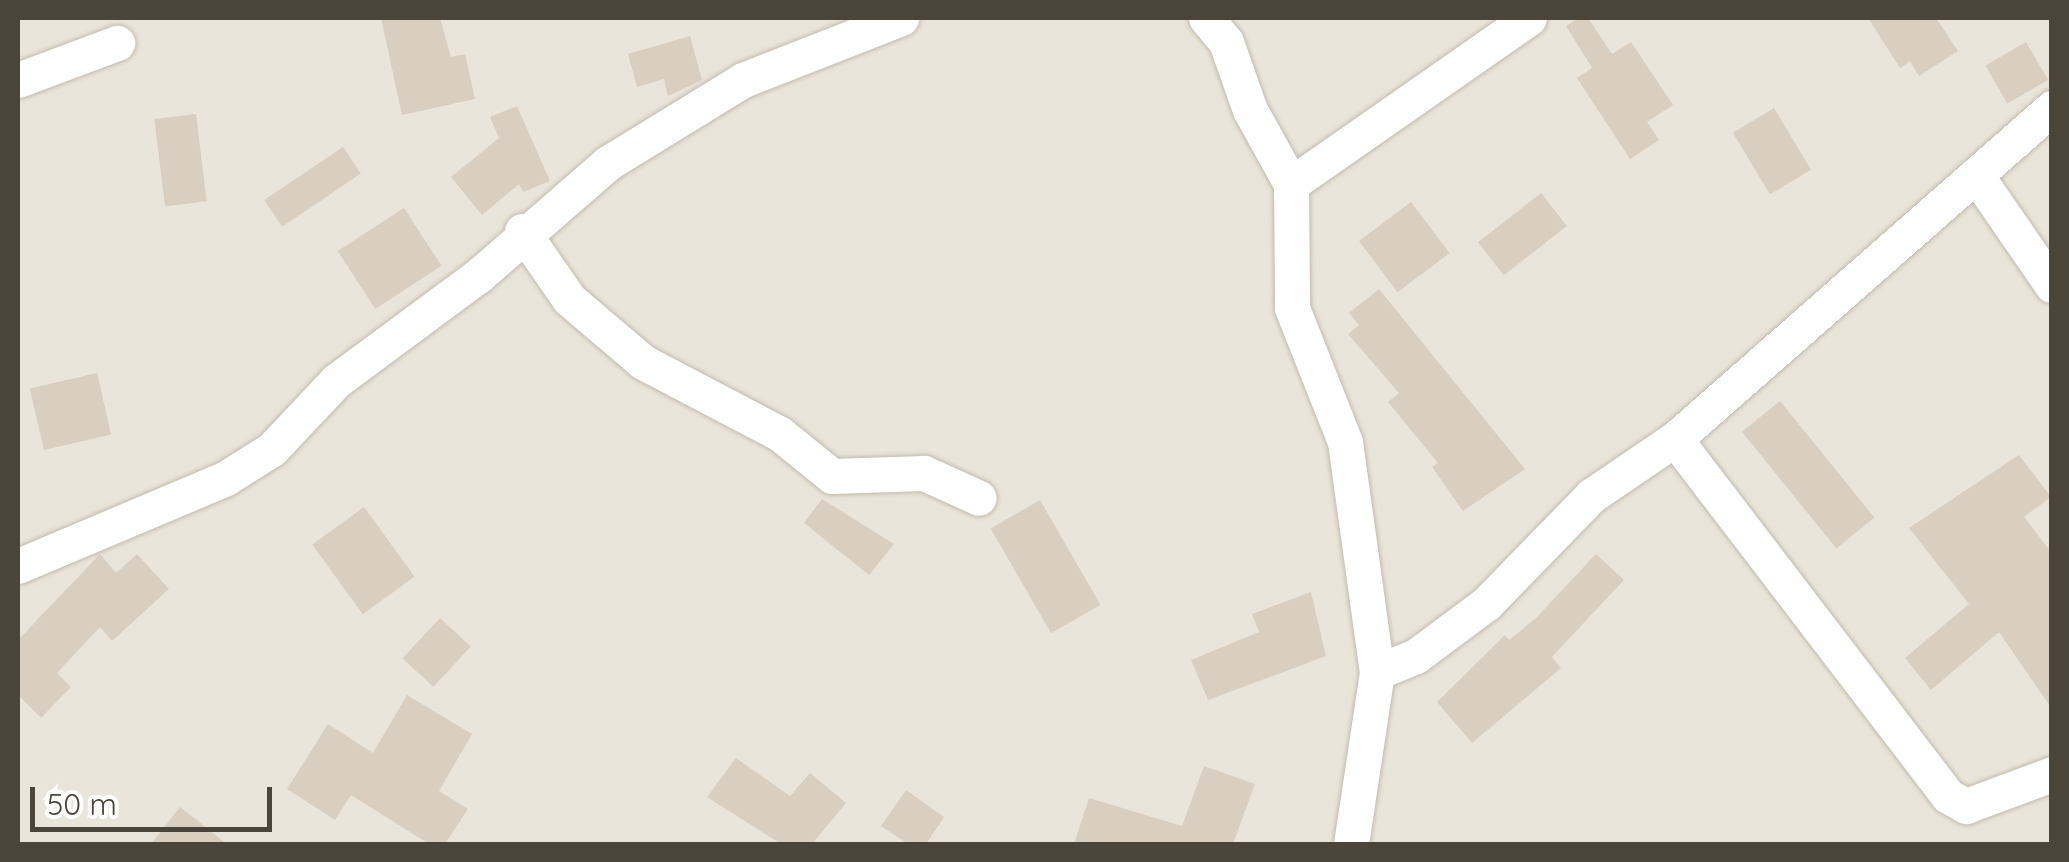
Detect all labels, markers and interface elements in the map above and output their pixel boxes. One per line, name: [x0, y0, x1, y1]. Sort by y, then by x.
scale bar: [35, 767, 278, 829]
text: 50 m: [47, 785, 117, 823]

